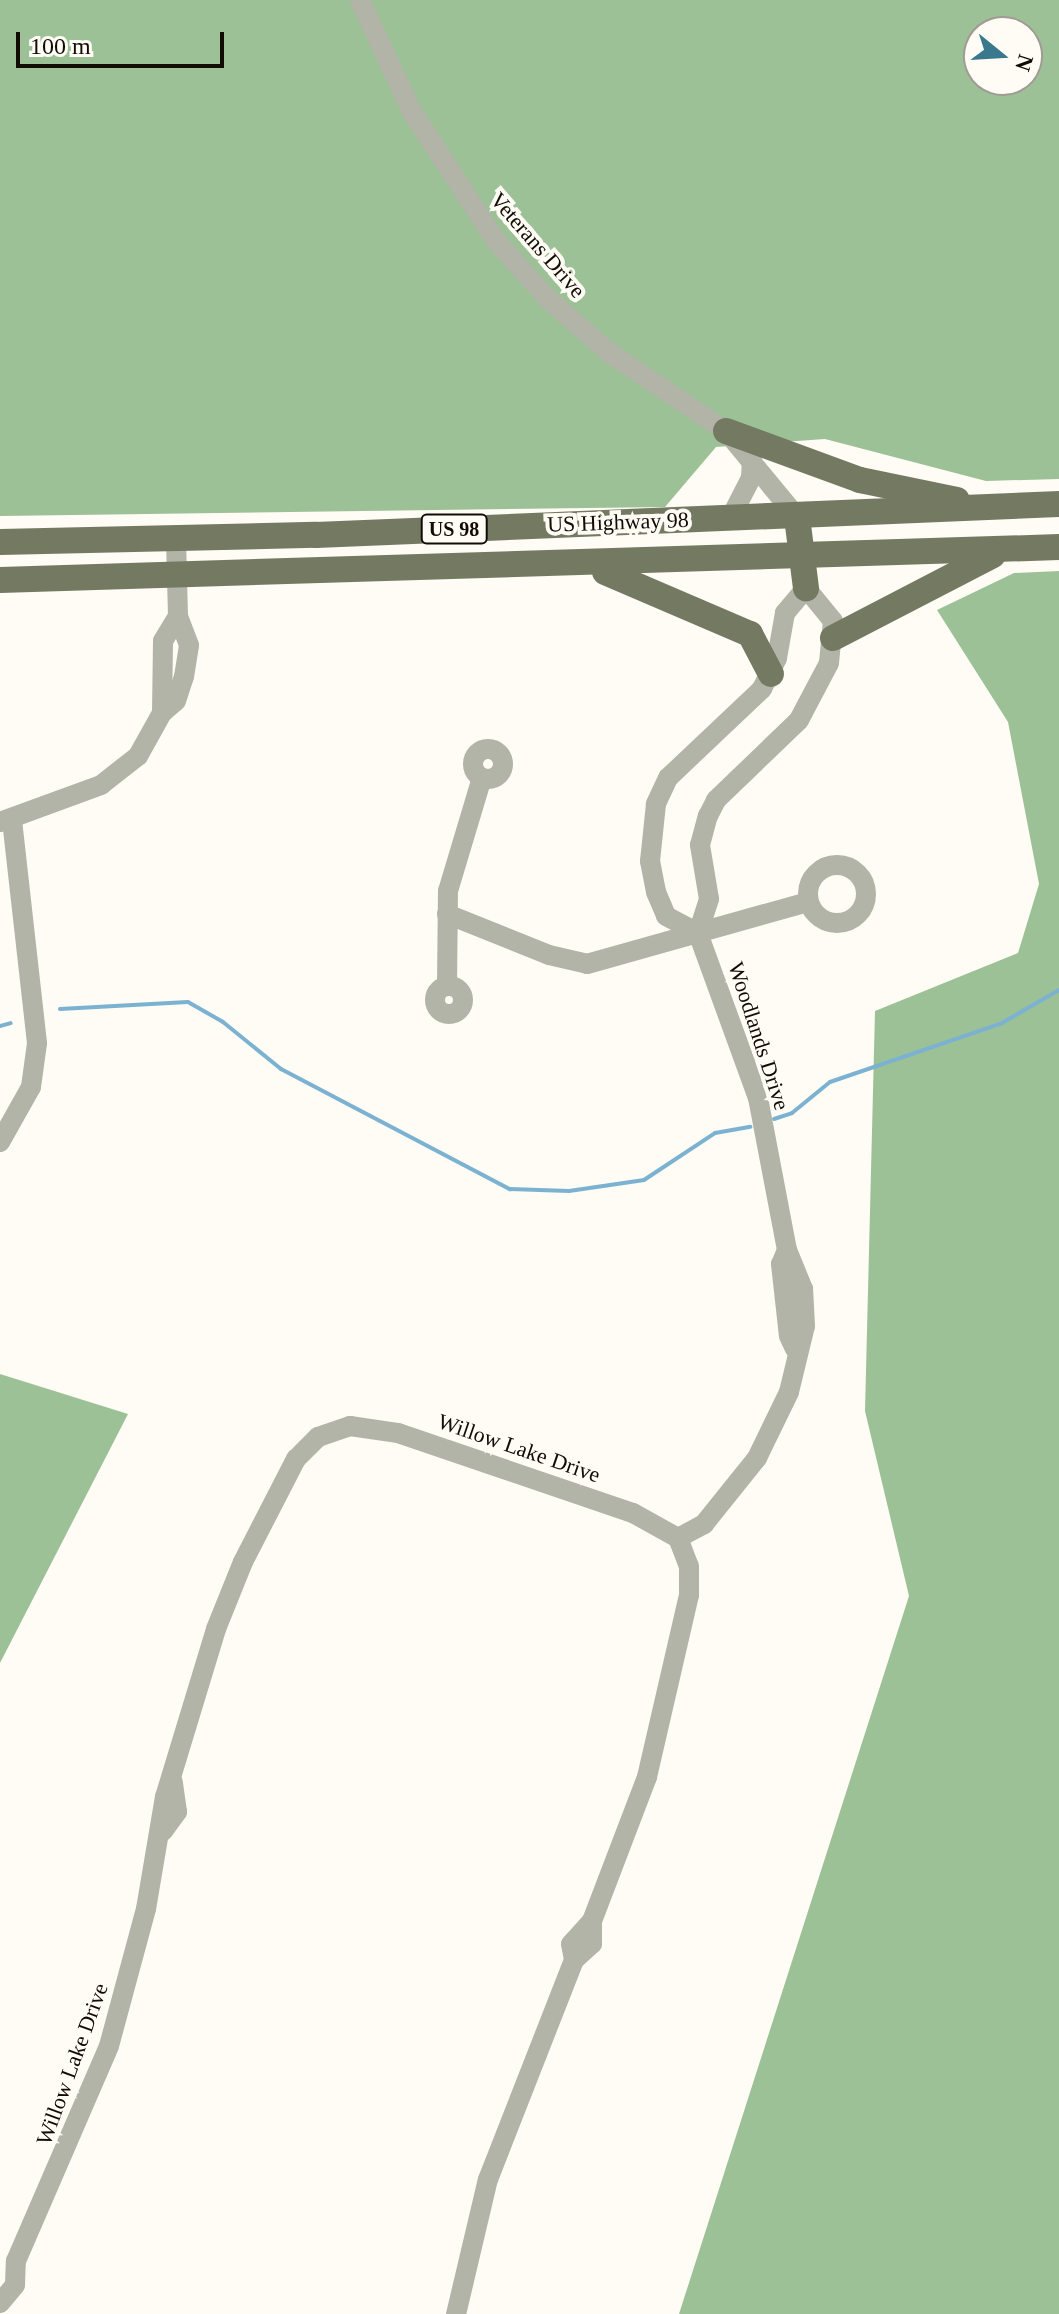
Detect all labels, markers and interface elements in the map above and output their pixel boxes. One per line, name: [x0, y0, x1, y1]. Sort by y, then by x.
scale bar: [20, 16, 228, 66]
north arrow: [963, 16, 1043, 96]
text: 100 m: [30, 33, 91, 59]
text: N: [1010, 52, 1039, 74]
street label: Veterans Drive: [485, 187, 591, 303]
street label: US Highway 98: [547, 506, 689, 538]
road number: US 98: [420, 513, 488, 545]
street label: Woodlands Drive: [723, 959, 795, 1113]
street label: Willow Lake Drive: [434, 1408, 604, 1488]
street label: Willow Lake Drive: [30, 1980, 114, 2148]

